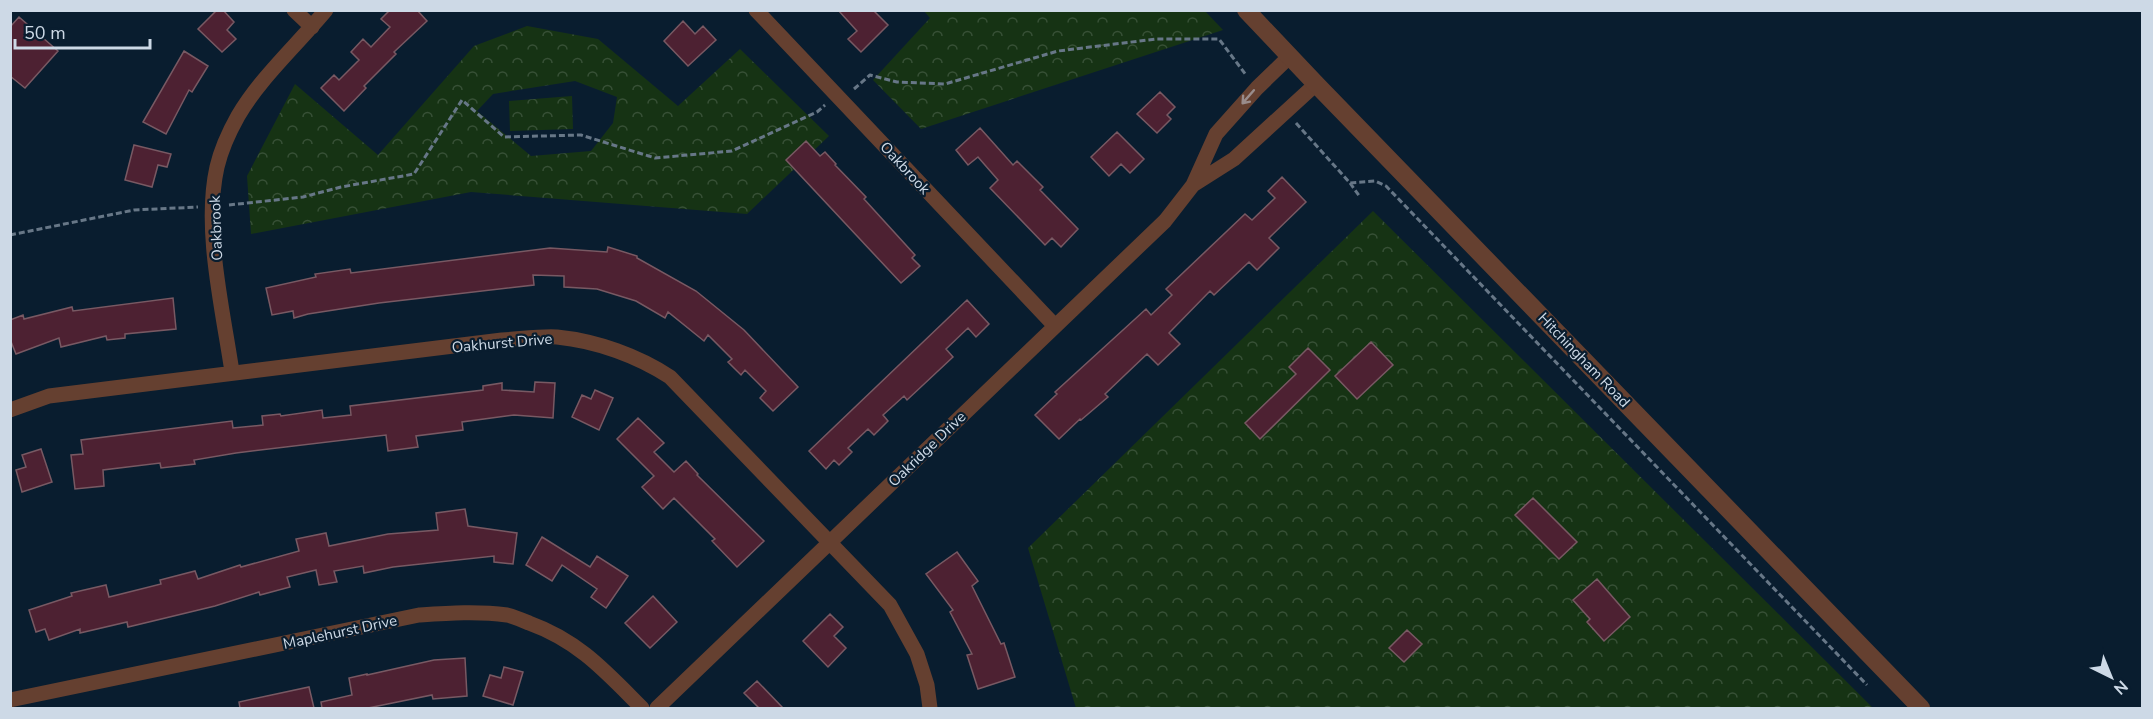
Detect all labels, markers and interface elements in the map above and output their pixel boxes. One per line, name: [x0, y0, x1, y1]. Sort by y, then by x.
scale bar: [15, 12, 150, 50]
text: 50 m: [24, 21, 66, 45]
one-way arrow: [1242, 89, 1255, 105]
street label: Oakbrook: [875, 137, 935, 199]
street label: Oakbrook: [205, 195, 227, 261]
street label: Hitchingham Road: [1534, 308, 1634, 412]
street label: Oakhurst Drive: [451, 329, 553, 357]
street label: Oakridge Drive: [884, 407, 970, 491]
street label: Maplehurst Drive: [281, 610, 399, 654]
north arrow: [2081, 647, 2141, 707]
text: N: [2109, 675, 2132, 699]

